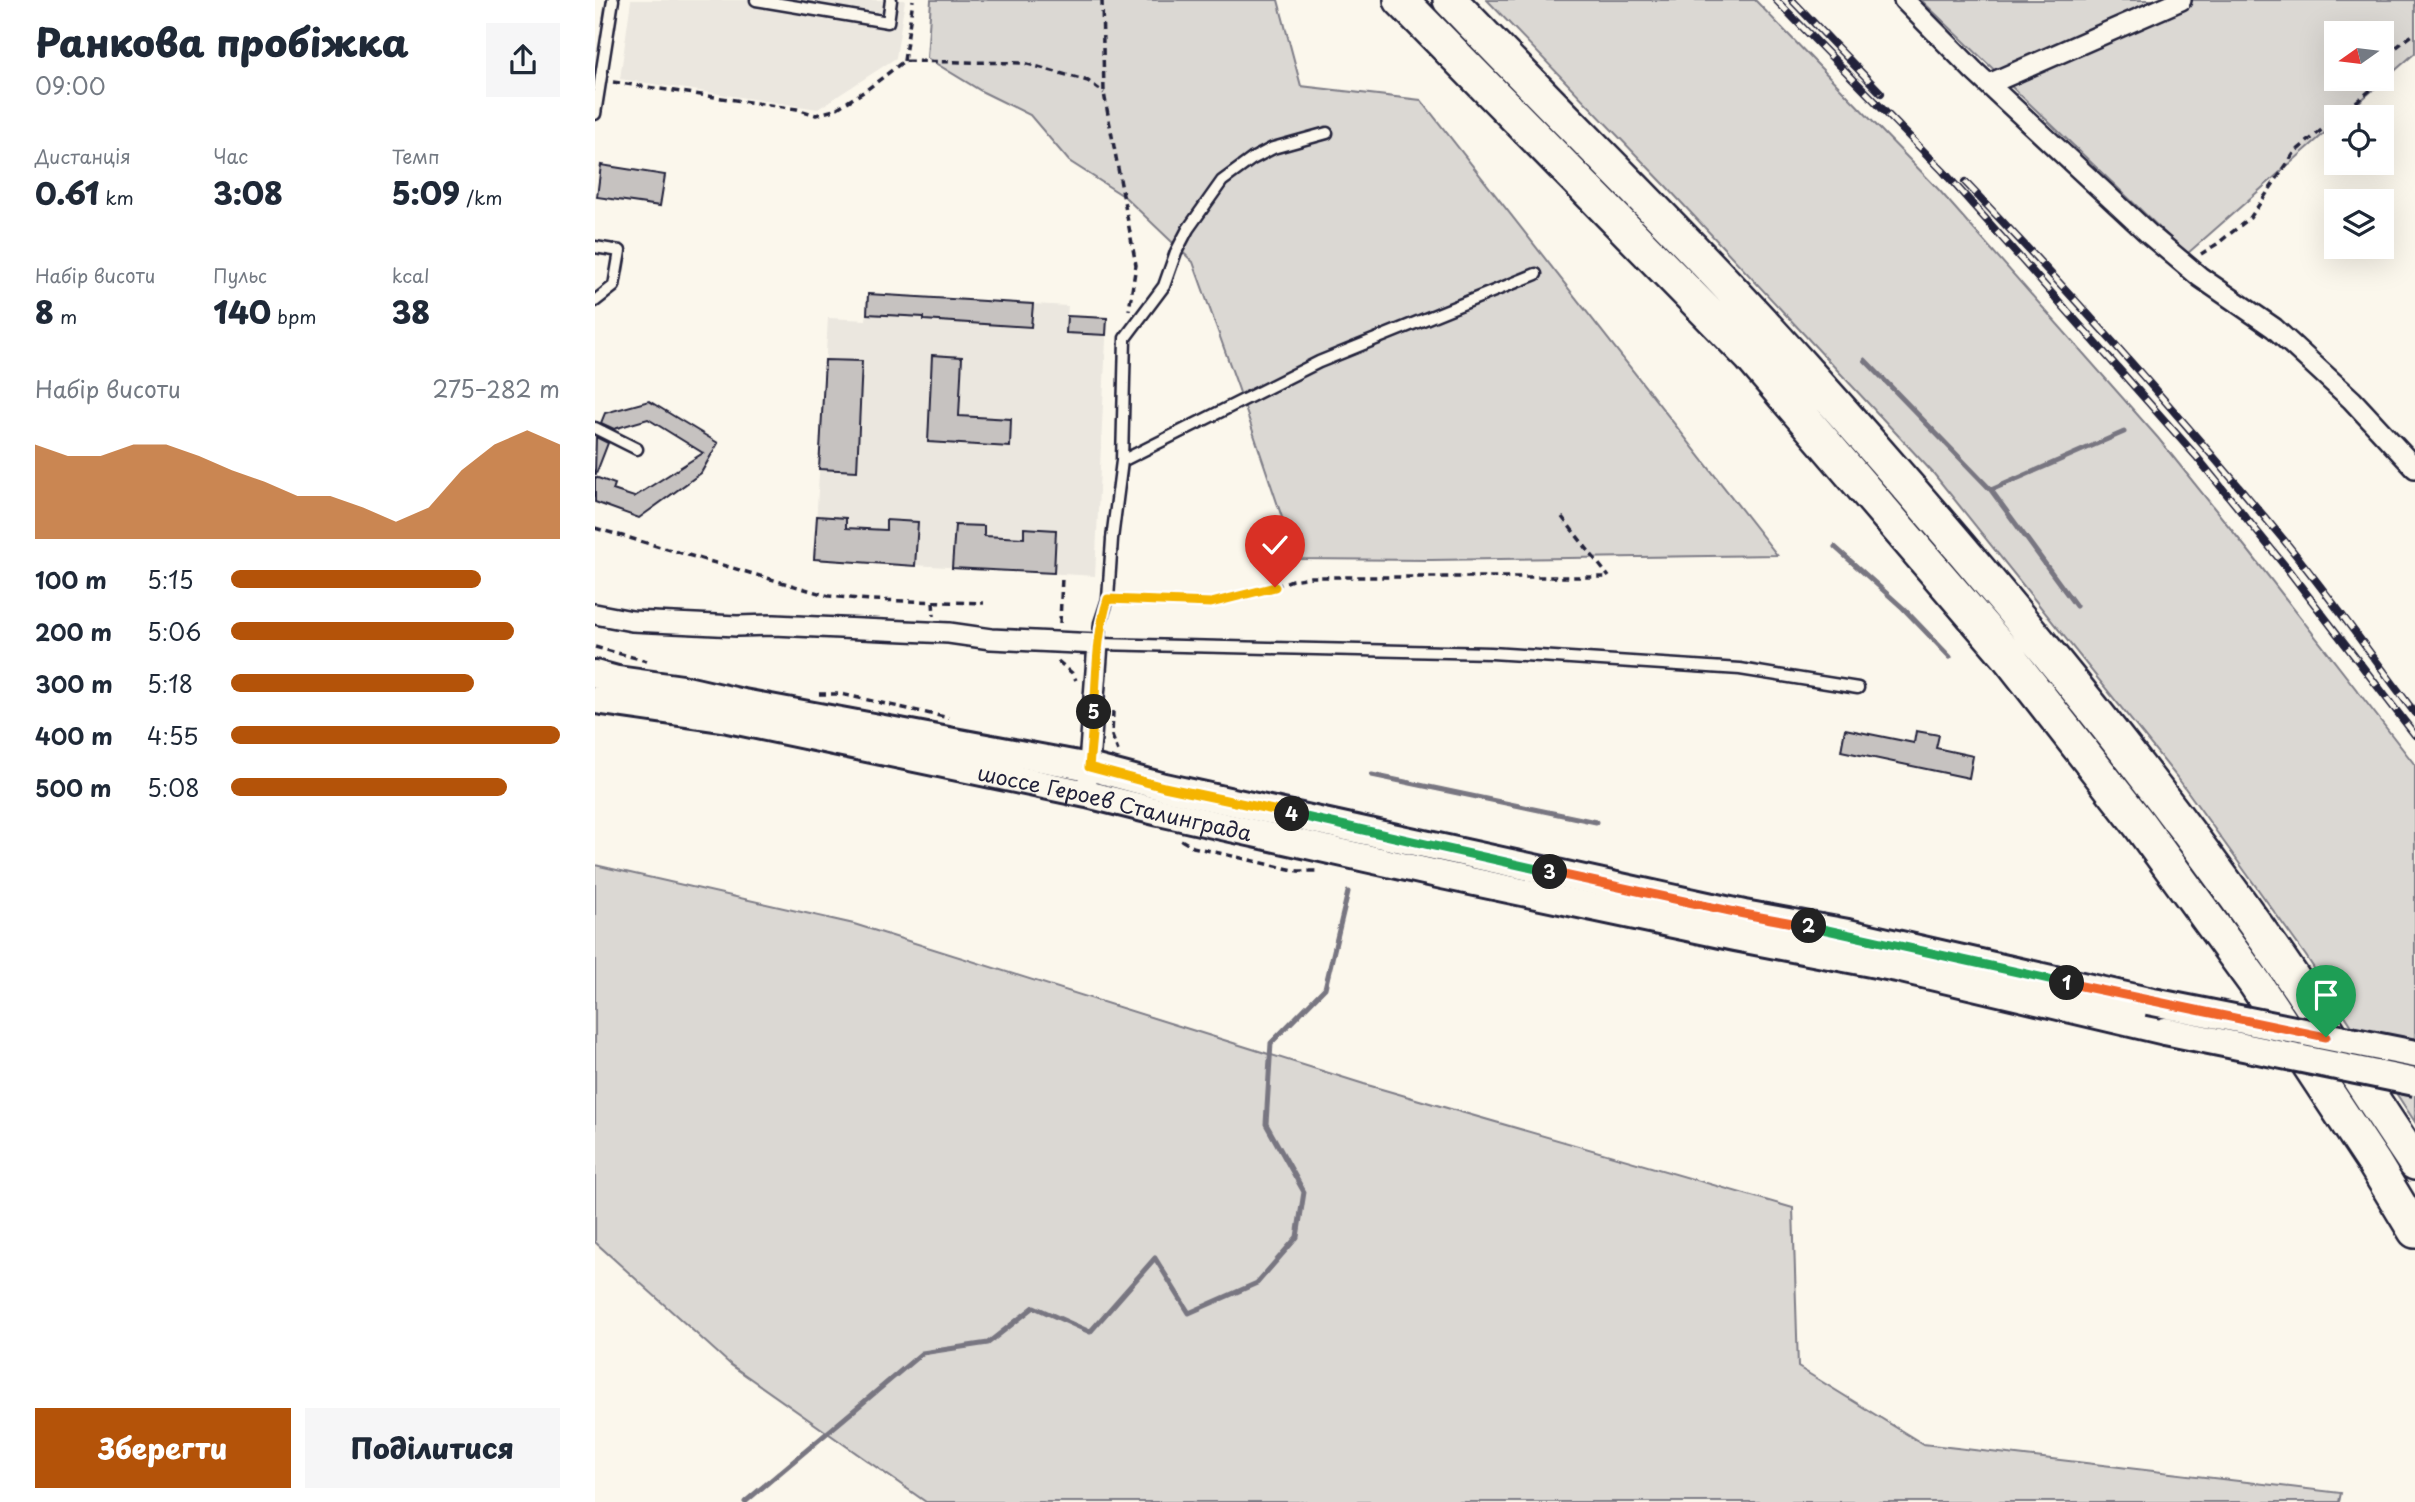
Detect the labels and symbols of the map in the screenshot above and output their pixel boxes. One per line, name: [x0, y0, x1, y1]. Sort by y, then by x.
north arrow: [2324, 21, 2394, 91]
pin: [1245, 515, 1305, 587]
pin: 5: [1077, 694, 1111, 730]
street label: шоссе Героев Сталинграда: [975, 756, 1256, 848]
pin: 4: [1275, 796, 1309, 832]
pin: 3: [1532, 854, 1567, 890]
pin: 2: [1791, 908, 1827, 944]
pin: 1: [2049, 965, 2085, 1000]
pin: [2296, 965, 2356, 1037]

